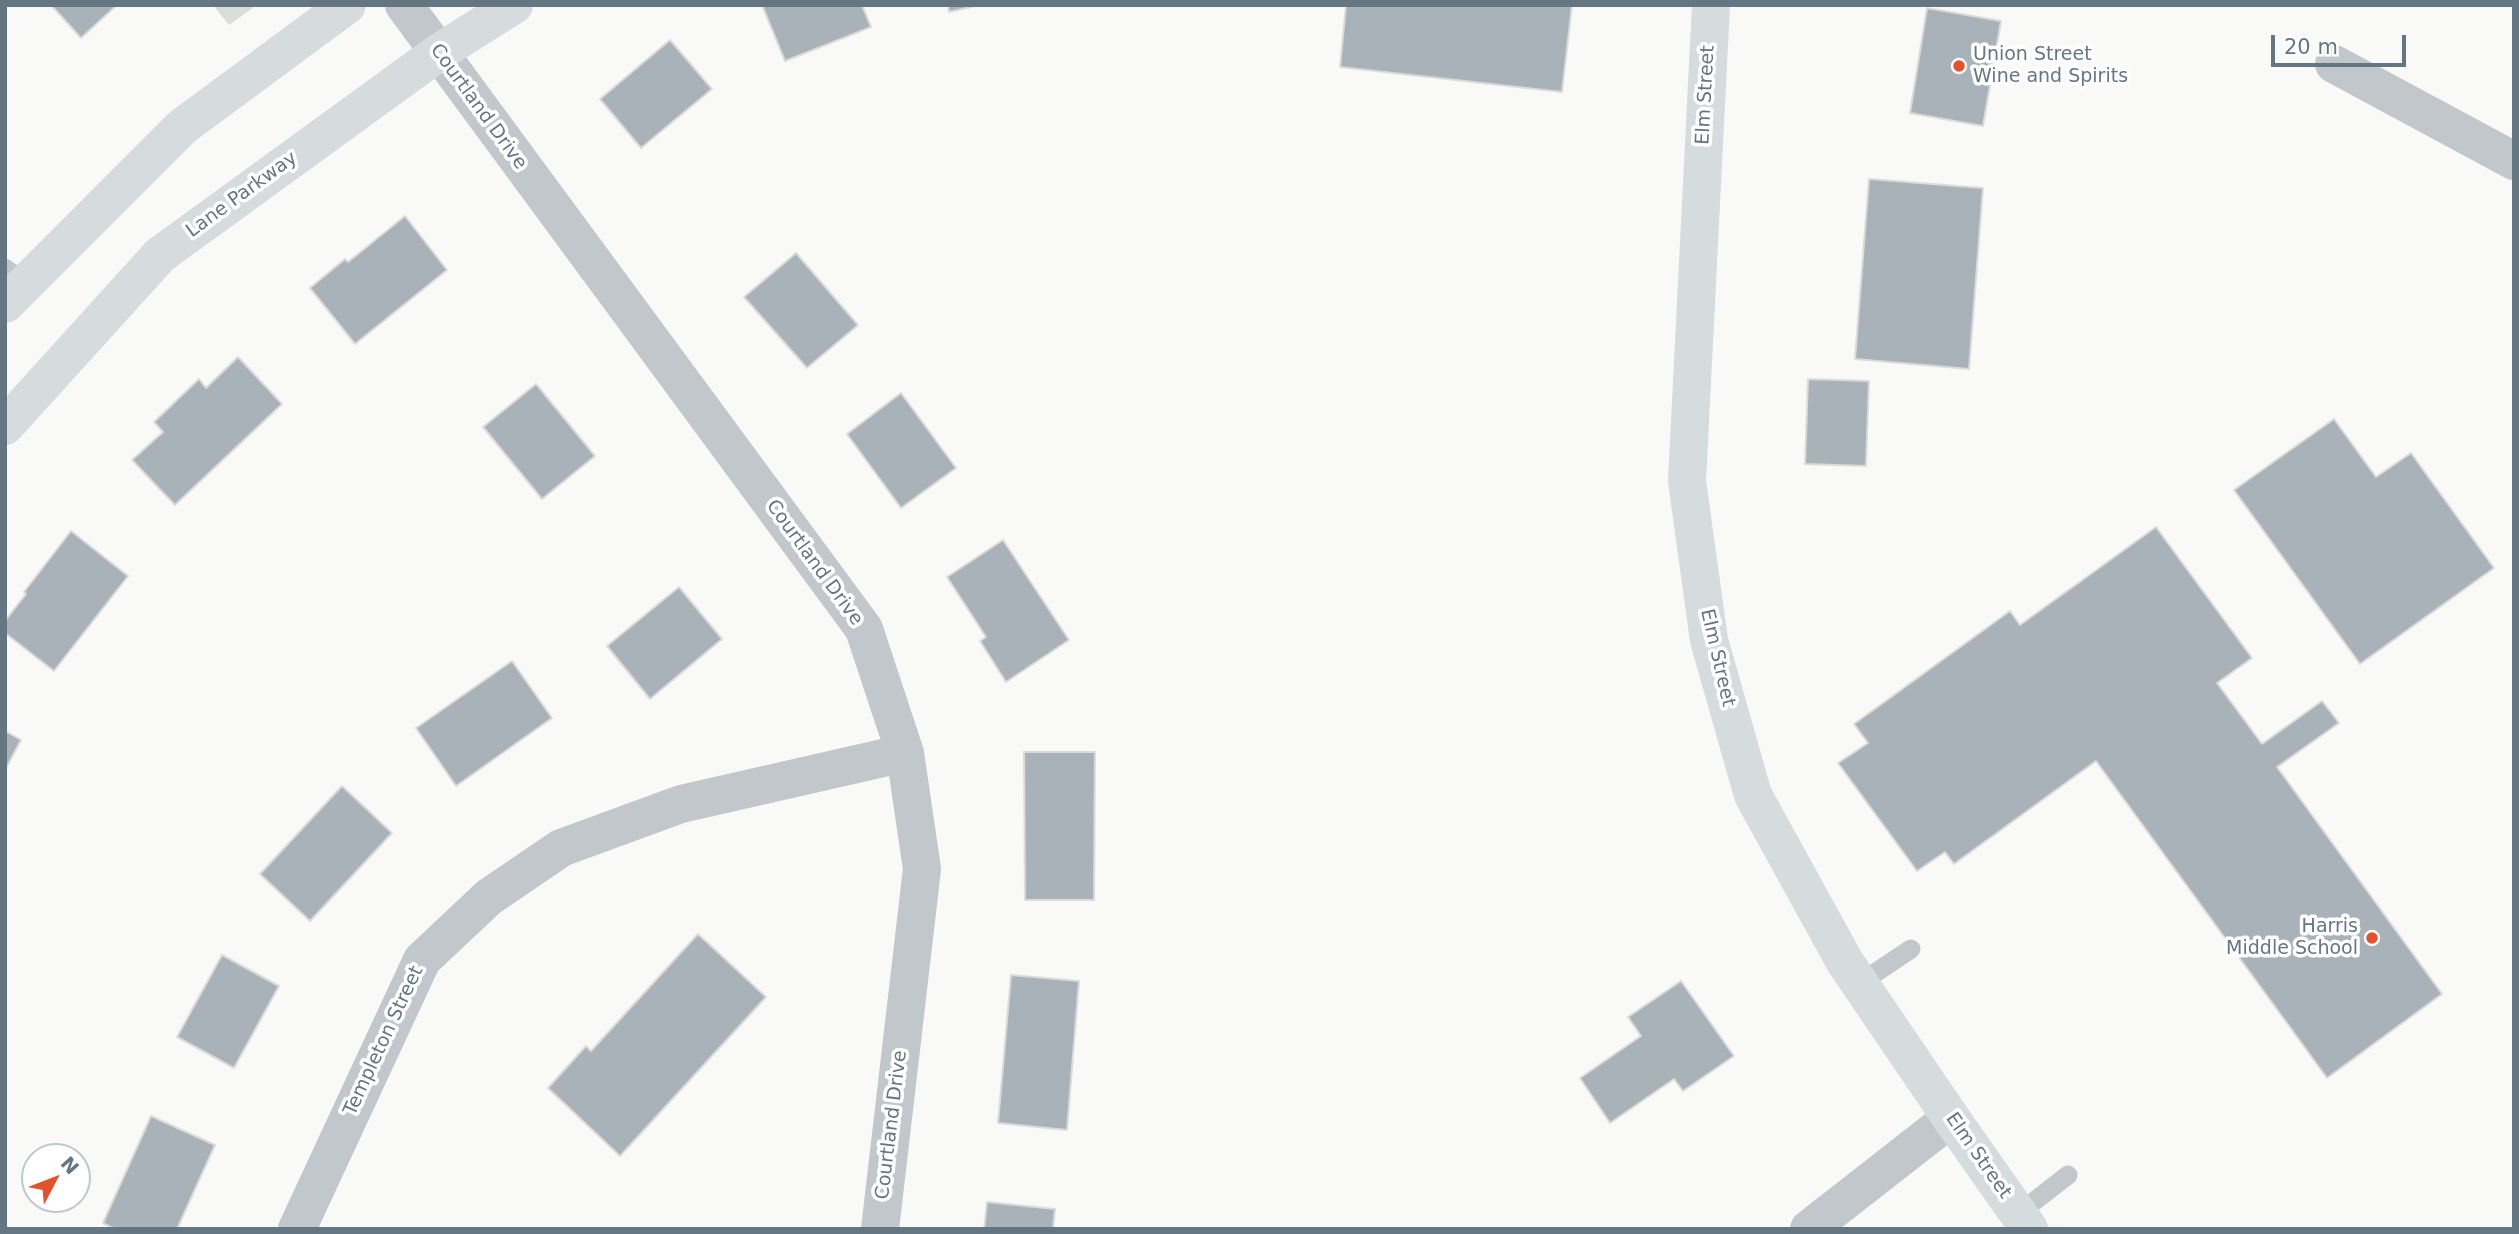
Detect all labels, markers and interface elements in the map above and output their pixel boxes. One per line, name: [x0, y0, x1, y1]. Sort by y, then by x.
scale bar: [2274, 21, 2409, 65]
text: 20 m: [2284, 35, 2338, 59]
street label: Courtland Drive: [425, 40, 531, 174]
place label: Union Street Wine and Spirits: [1973, 44, 2128, 88]
street label: Elm Street: [1692, 45, 1720, 145]
marker: Union Street Wine and Spirits: [1951, 58, 1967, 74]
street label: Lane Parkway: [182, 147, 302, 243]
street label: Courtland Drive: [761, 496, 867, 630]
street label: Elm Street: [1695, 607, 1739, 709]
place label: Harris Middle School: [2226, 916, 2358, 960]
marker: Harris Middle School: [2364, 930, 2380, 946]
street label: Templeton Street: [339, 963, 429, 1119]
street label: Courtland Drive: [872, 1049, 912, 1201]
street label: Elm Street: [1940, 1109, 2016, 1203]
north arrow: [21, 1143, 91, 1213]
text: N: [57, 1152, 84, 1179]

